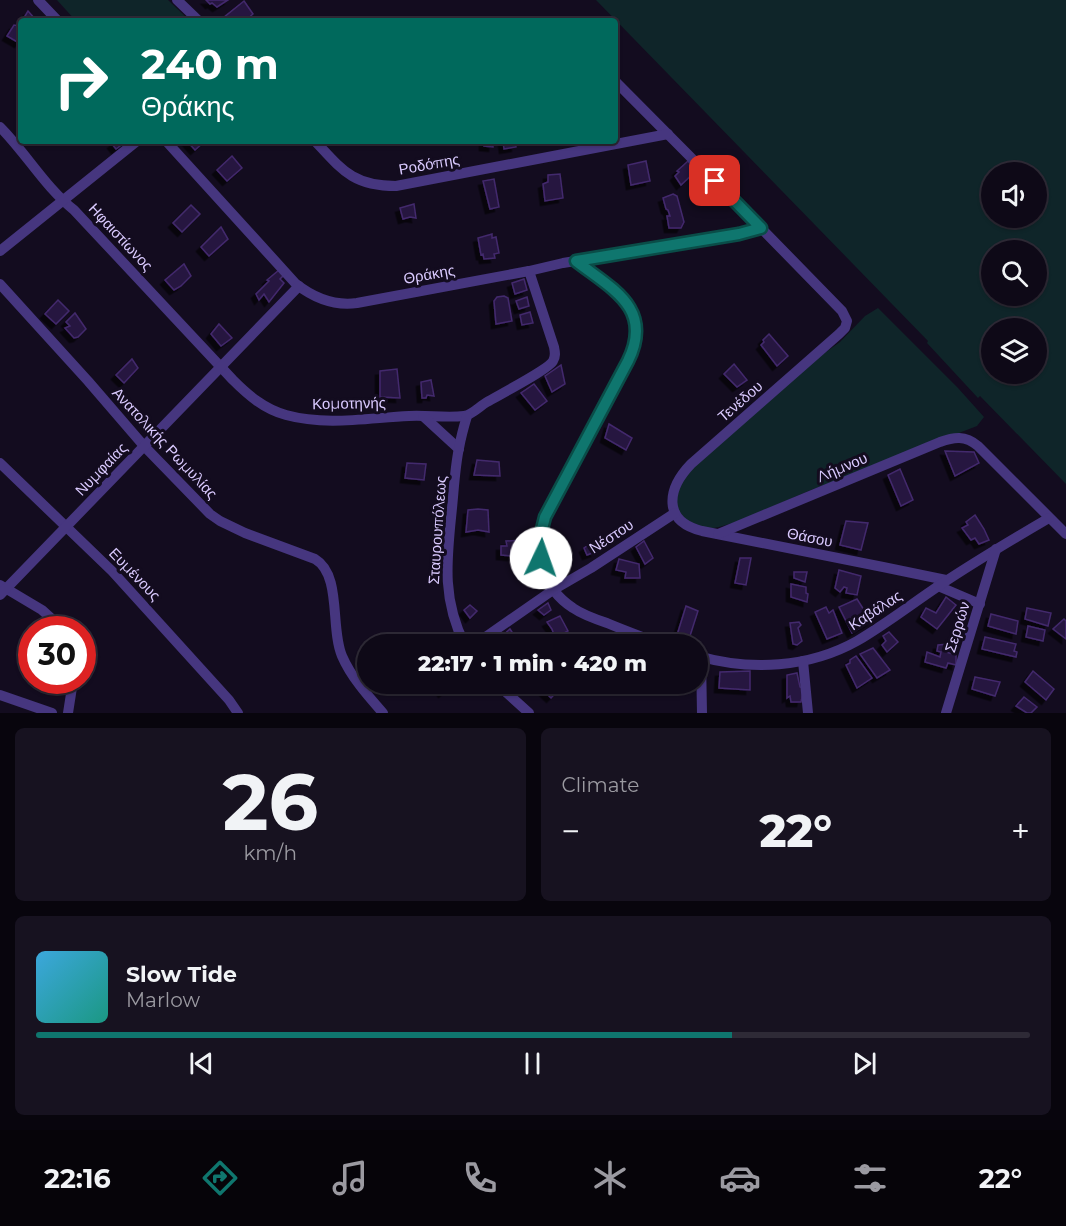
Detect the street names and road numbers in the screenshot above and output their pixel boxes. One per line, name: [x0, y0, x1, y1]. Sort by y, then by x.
street label: Ροδόπης: [397, 149, 461, 179]
street label: Ηφαιστίωνος: [85, 199, 157, 275]
street label: Θράκης: [402, 260, 456, 288]
street label: Τενέδου: [714, 376, 766, 426]
street label: Ανατολικής Ρωμυλίας: [108, 383, 222, 503]
street label: Κομοτηνής: [312, 393, 386, 413]
street label: Νυμφαίας: [71, 438, 131, 500]
street label: Λήμνου: [814, 448, 870, 486]
street label: Σταυρουπόλεως: [424, 475, 450, 585]
street label: Νέστου: [585, 515, 637, 557]
street label: Θάσου: [786, 523, 834, 551]
street label: Ευμένους: [105, 544, 165, 604]
street label: Καβάλας: [845, 586, 905, 634]
street label: Σερρών: [940, 599, 974, 655]

